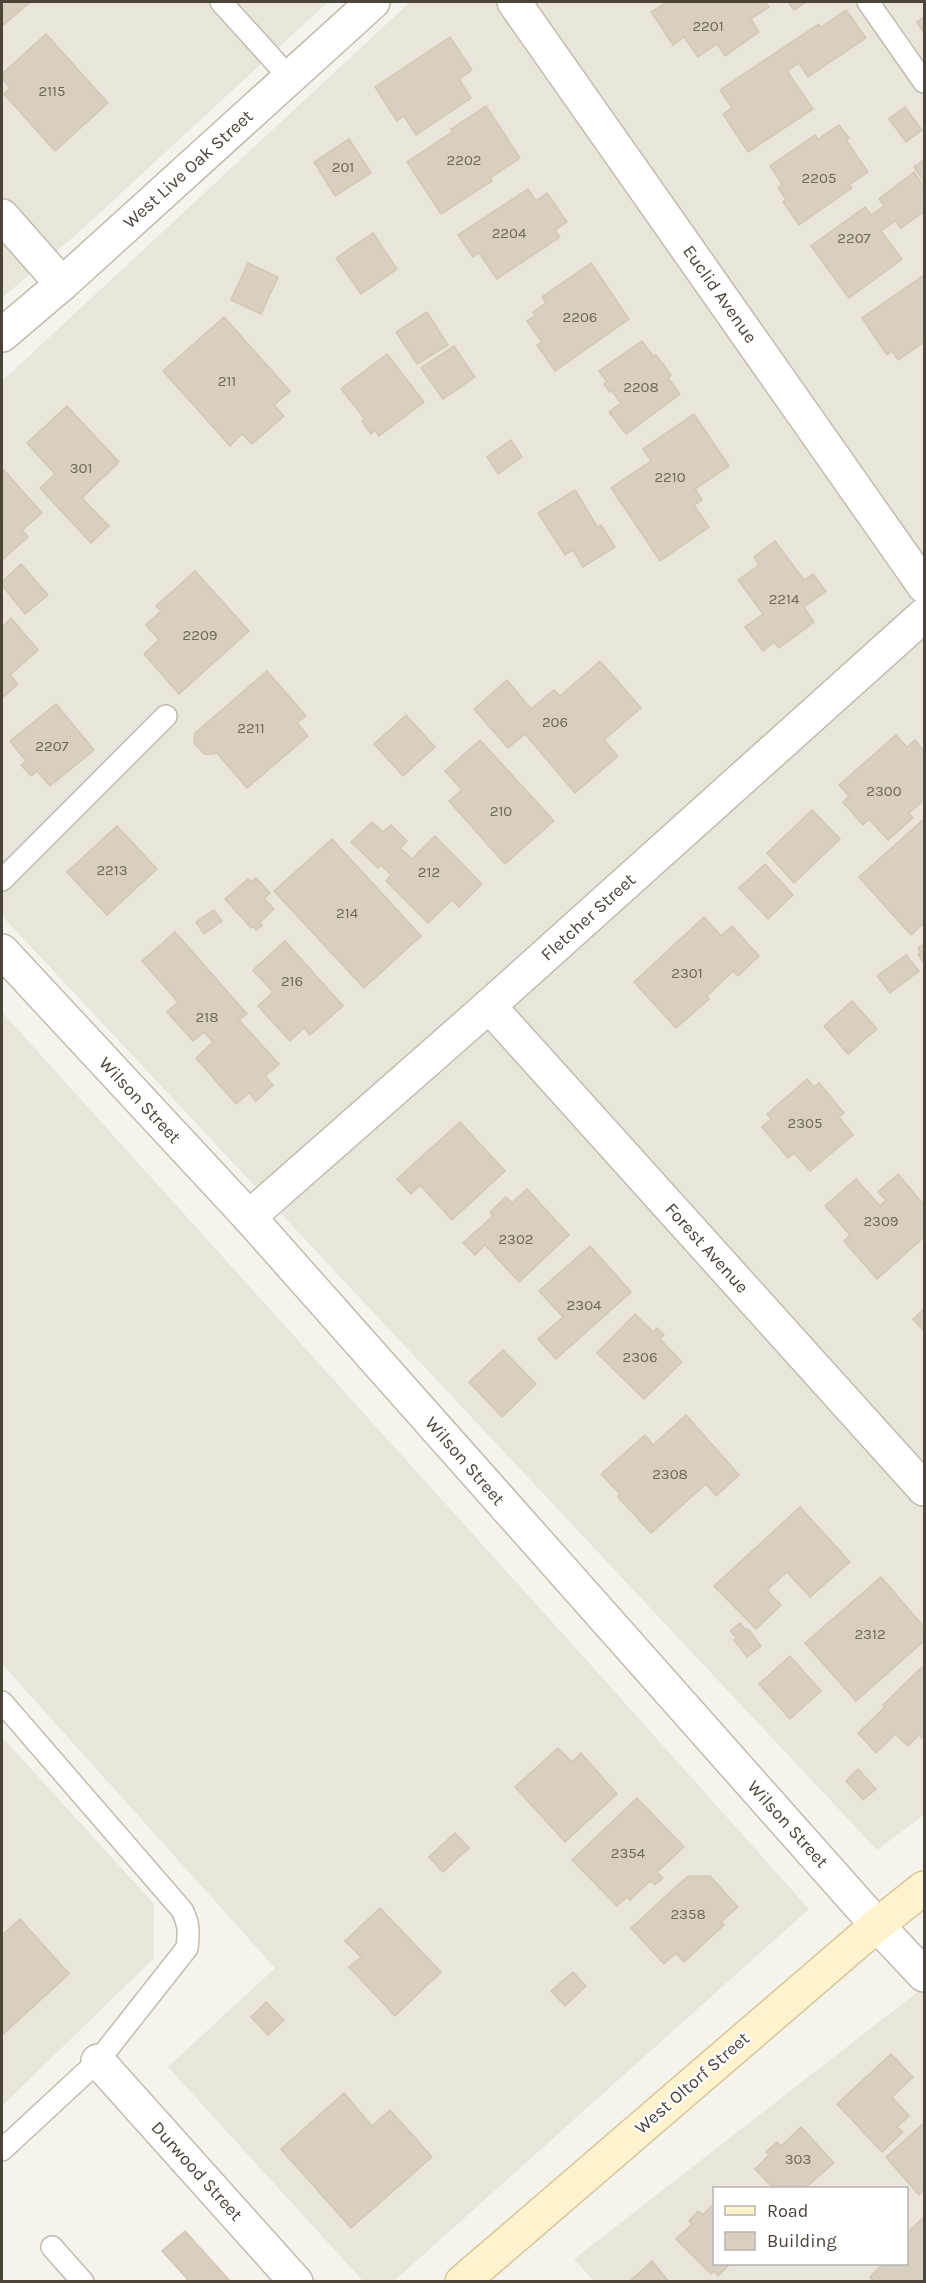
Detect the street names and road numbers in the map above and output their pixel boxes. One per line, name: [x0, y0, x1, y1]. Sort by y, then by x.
street label: West Live Oak Street: [119, 105, 258, 233]
street label: Euclid Avenue: [678, 241, 762, 347]
street label: Fletcher Street: [536, 869, 640, 965]
street label: Wilson Street: [94, 1052, 186, 1148]
street label: Forest Avenue: [661, 1198, 753, 1298]
street label: Wilson Street: [421, 1412, 510, 1510]
street label: Wilson Street: [743, 1776, 833, 1873]
street label: West Oltorf Street: [630, 2027, 754, 2139]
street label: Durwood Street: [147, 2117, 248, 2225]

